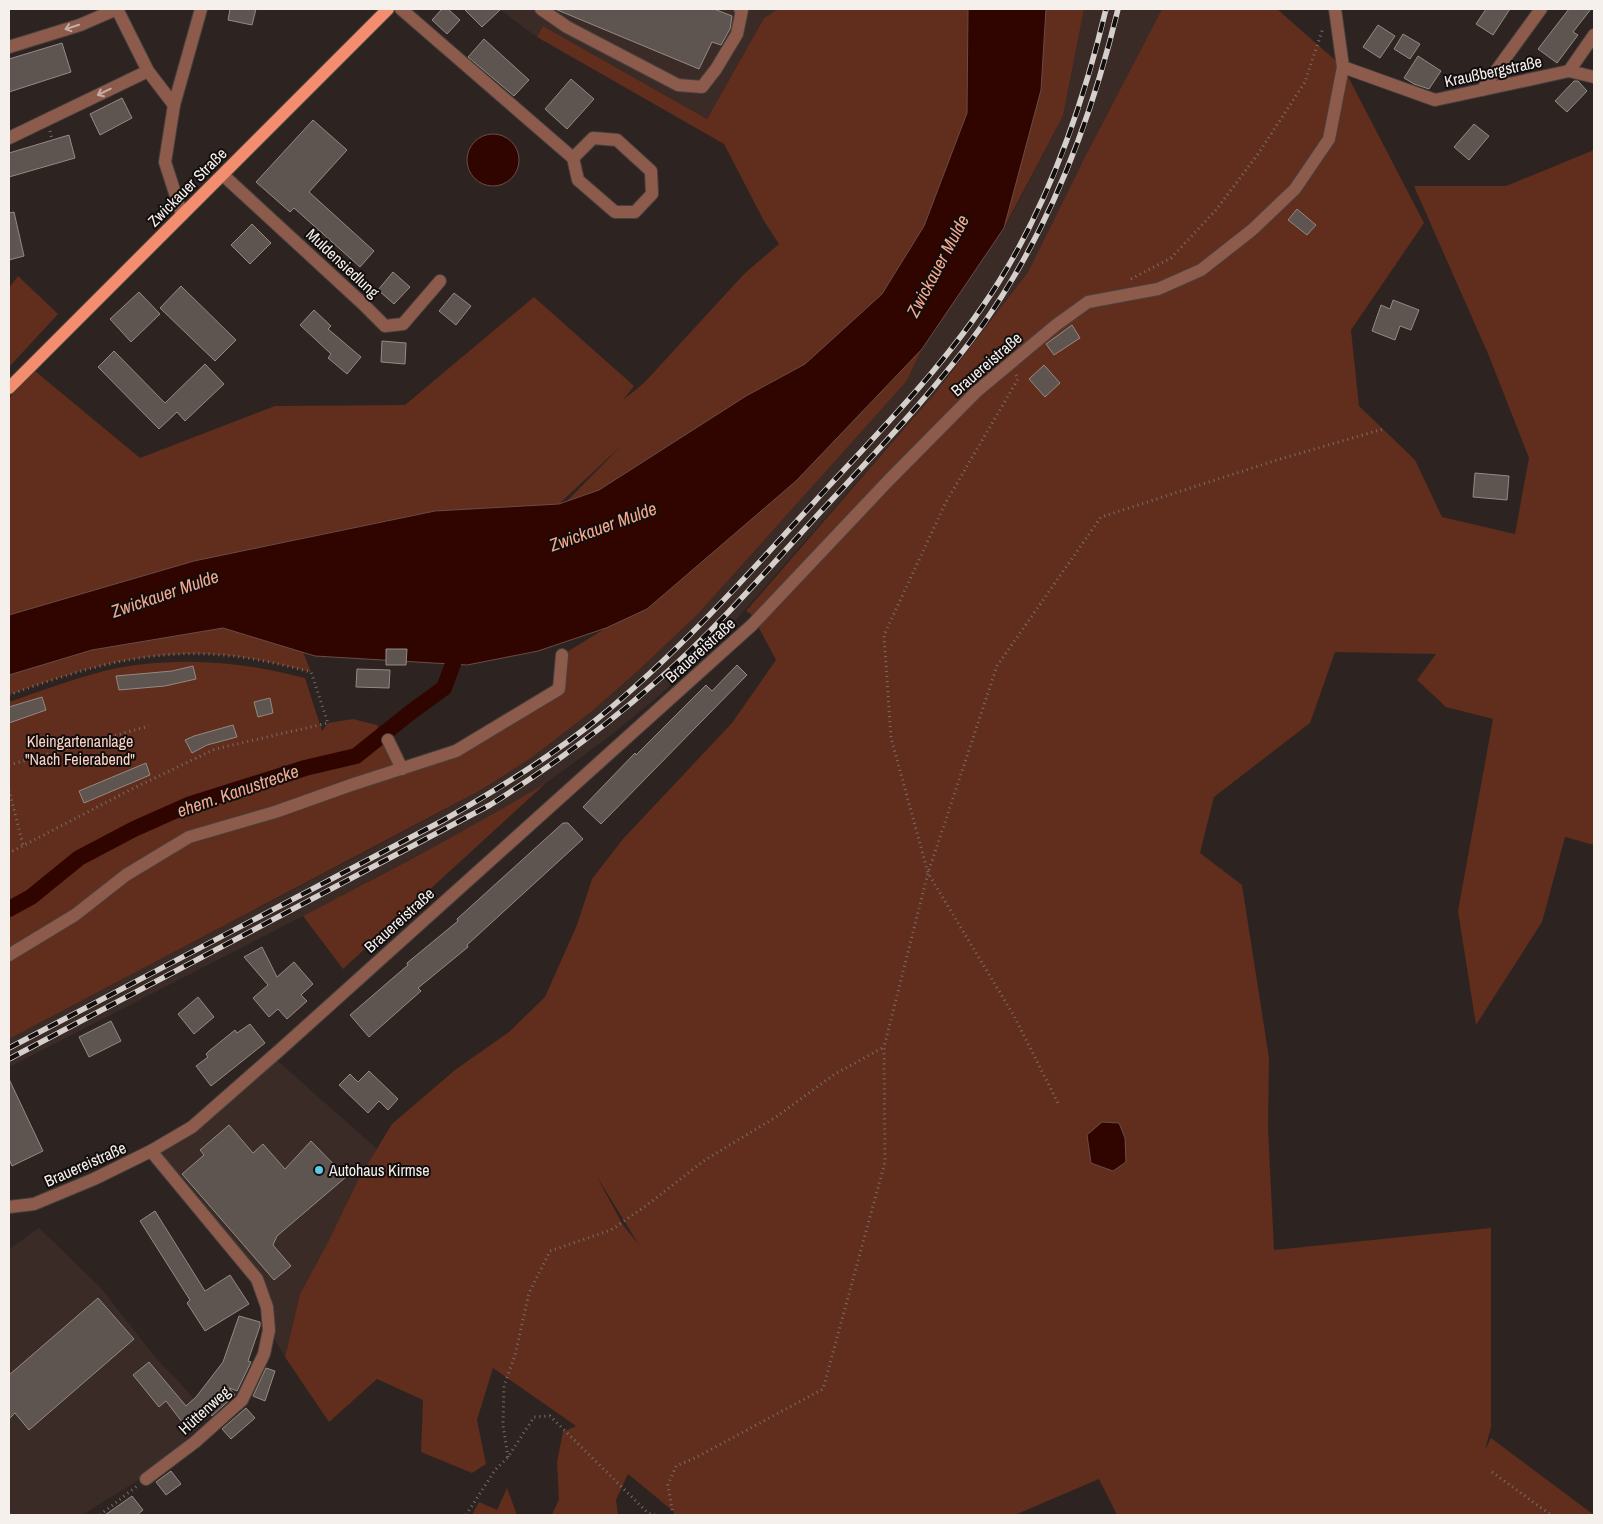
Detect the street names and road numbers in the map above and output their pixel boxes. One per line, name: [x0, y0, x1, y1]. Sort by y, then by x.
street label: Kraußbergstraße: [1442, 50, 1544, 92]
street label: Zwickauer Straße: [143, 143, 231, 231]
street label: Muldensiedlung: [302, 223, 385, 303]
street label: Brauereistraße: [946, 327, 1026, 401]
street label: Brauereistraße: [660, 613, 740, 687]
street label: Brauereistraße: [359, 883, 439, 957]
street label: Brauereistraße: [41, 1136, 129, 1192]
street label: Hüttenweg: [173, 1380, 235, 1439]

